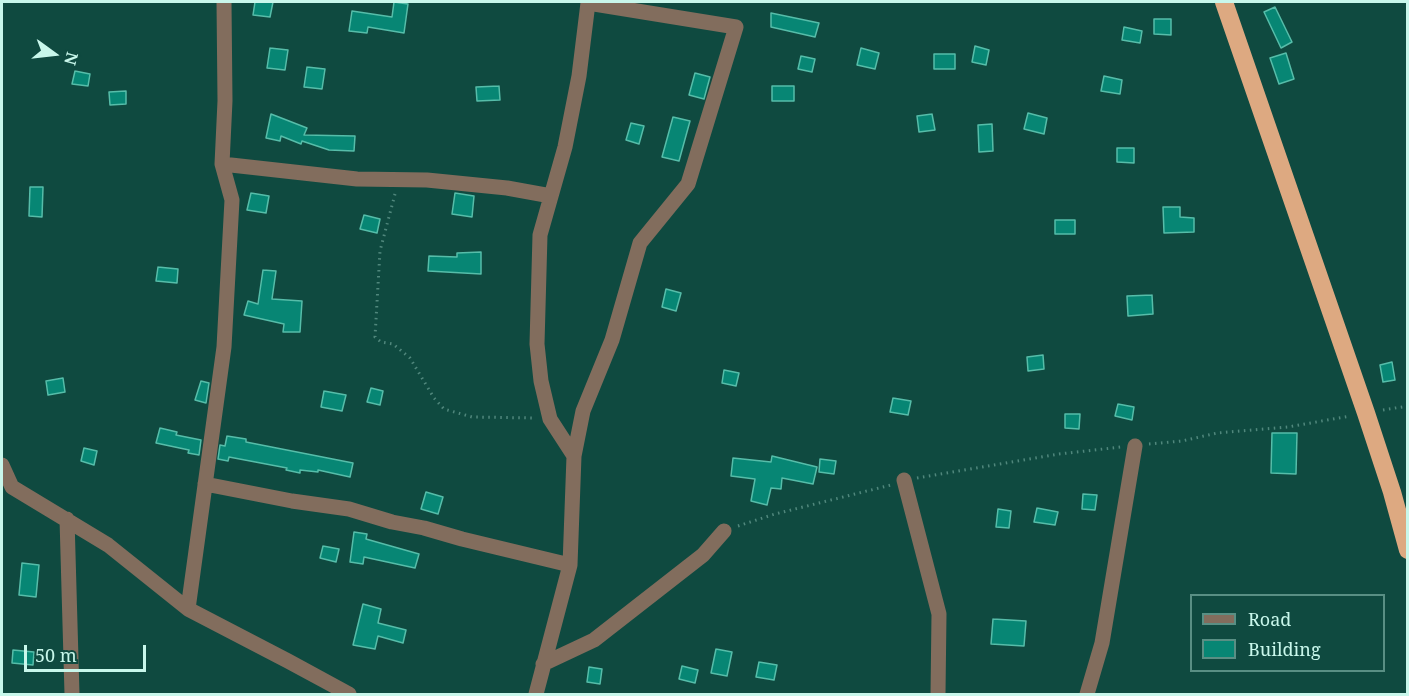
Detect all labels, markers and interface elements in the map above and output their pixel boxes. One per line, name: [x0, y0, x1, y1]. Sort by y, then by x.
north arrow: [24, 24, 84, 84]
text: N: [59, 50, 84, 68]
legend: [1190, 594, 1385, 672]
text: Road: [1248, 607, 1291, 631]
scale bar: [27, 633, 148, 671]
text: Building: [1248, 637, 1321, 661]
text: 50 m: [35, 643, 77, 667]

